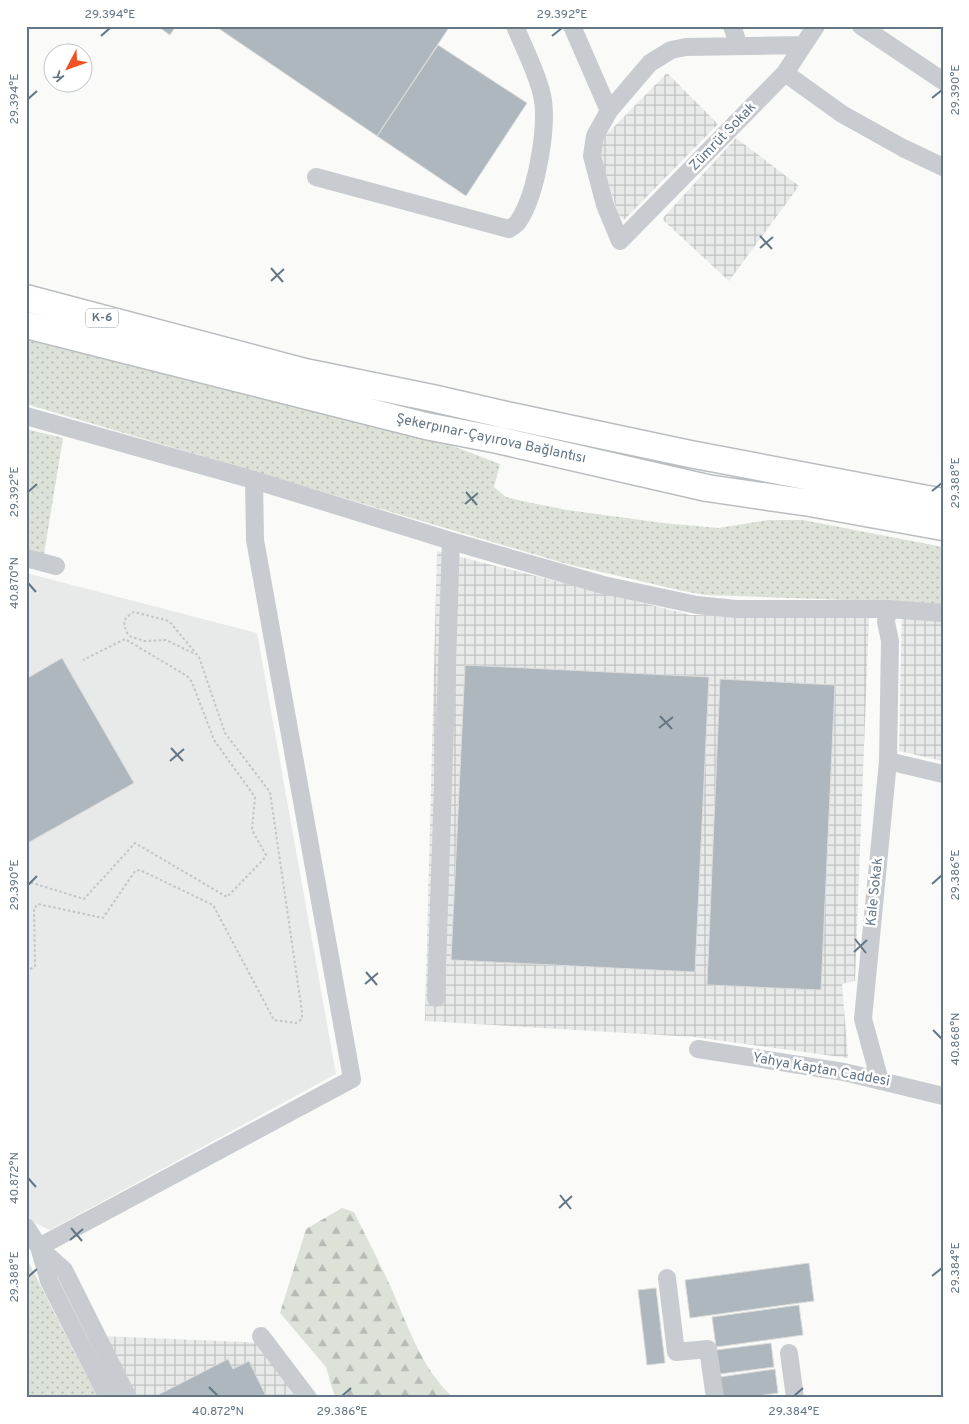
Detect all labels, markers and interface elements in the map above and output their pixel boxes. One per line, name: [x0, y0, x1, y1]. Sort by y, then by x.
text: 29.394°E: [85, 7, 135, 23]
text: 29.392°E: [537, 7, 587, 23]
north arrow: [42, 42, 92, 92]
text: 29.390°E: [948, 64, 964, 116]
text: K: [50, 66, 69, 85]
text: 29.394°E: [7, 74, 23, 124]
street label: Zümrüt Sokak: [686, 99, 760, 175]
road number: K-6: [86, 308, 118, 328]
street label: Şekerpınar-Çayırova Bağlantısı: [395, 411, 587, 467]
text: 29.388°E: [948, 457, 964, 509]
text: 29.392°E: [7, 467, 23, 517]
text: 40.870°N: [7, 557, 23, 609]
text: 29.386°E: [948, 849, 964, 901]
street label: Kale Sokak: [863, 857, 887, 927]
text: 29.390°E: [7, 859, 23, 911]
text: 40.868°N: [948, 1012, 964, 1066]
street label: Yahya Kaptan Caddesi: [751, 1050, 891, 1090]
text: 40.872°N: [7, 1152, 23, 1204]
text: 29.384°E: [948, 1242, 964, 1294]
text: 29.388°E: [7, 1251, 23, 1303]
text: 40.872°N: [192, 1404, 244, 1420]
text: 29.386°E: [316, 1404, 368, 1420]
text: 29.384°E: [768, 1404, 820, 1420]

